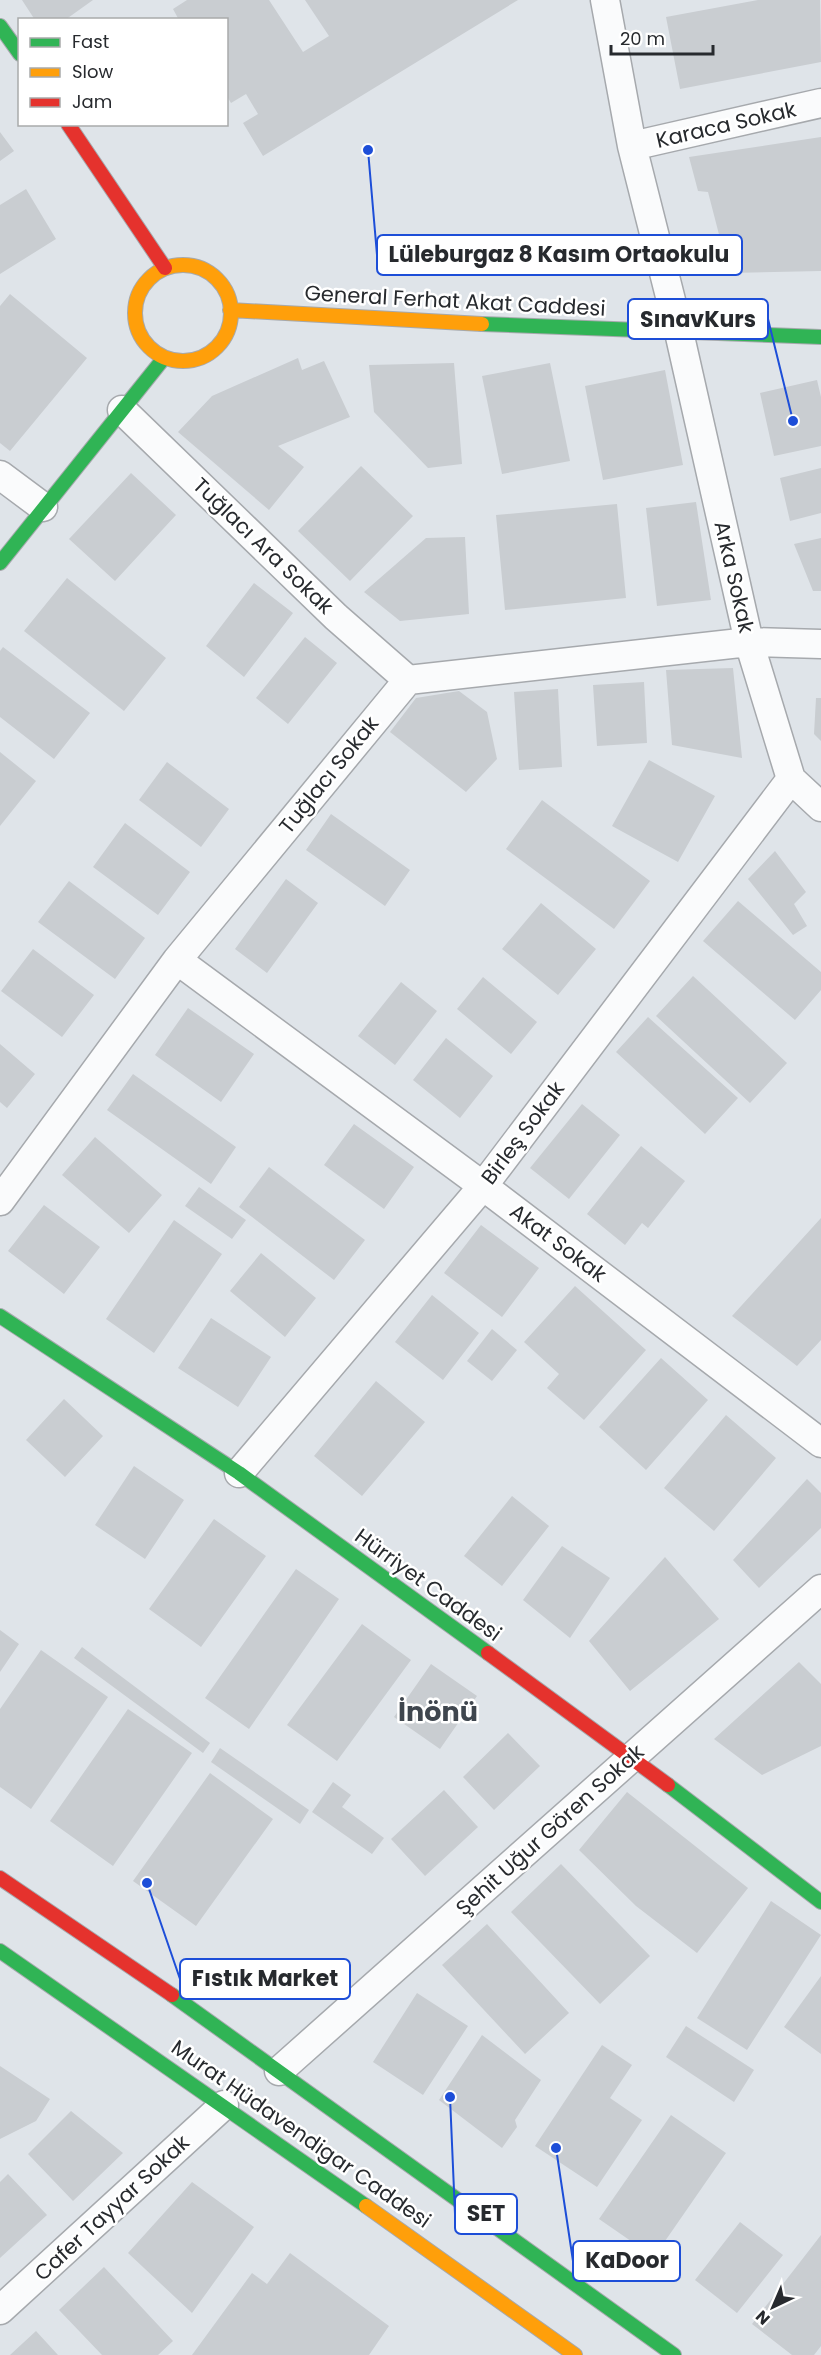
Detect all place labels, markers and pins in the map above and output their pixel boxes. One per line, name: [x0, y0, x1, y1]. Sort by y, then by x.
callout: Lüleburgaz 8 Kasım Ortaokulu: [377, 235, 742, 275]
callout: SınavKurs: [628, 299, 768, 339]
callout: Fıstık Market: [180, 1959, 350, 1999]
callout: SET: [455, 2194, 517, 2234]
callout: KaDoor: [573, 2241, 680, 2281]

